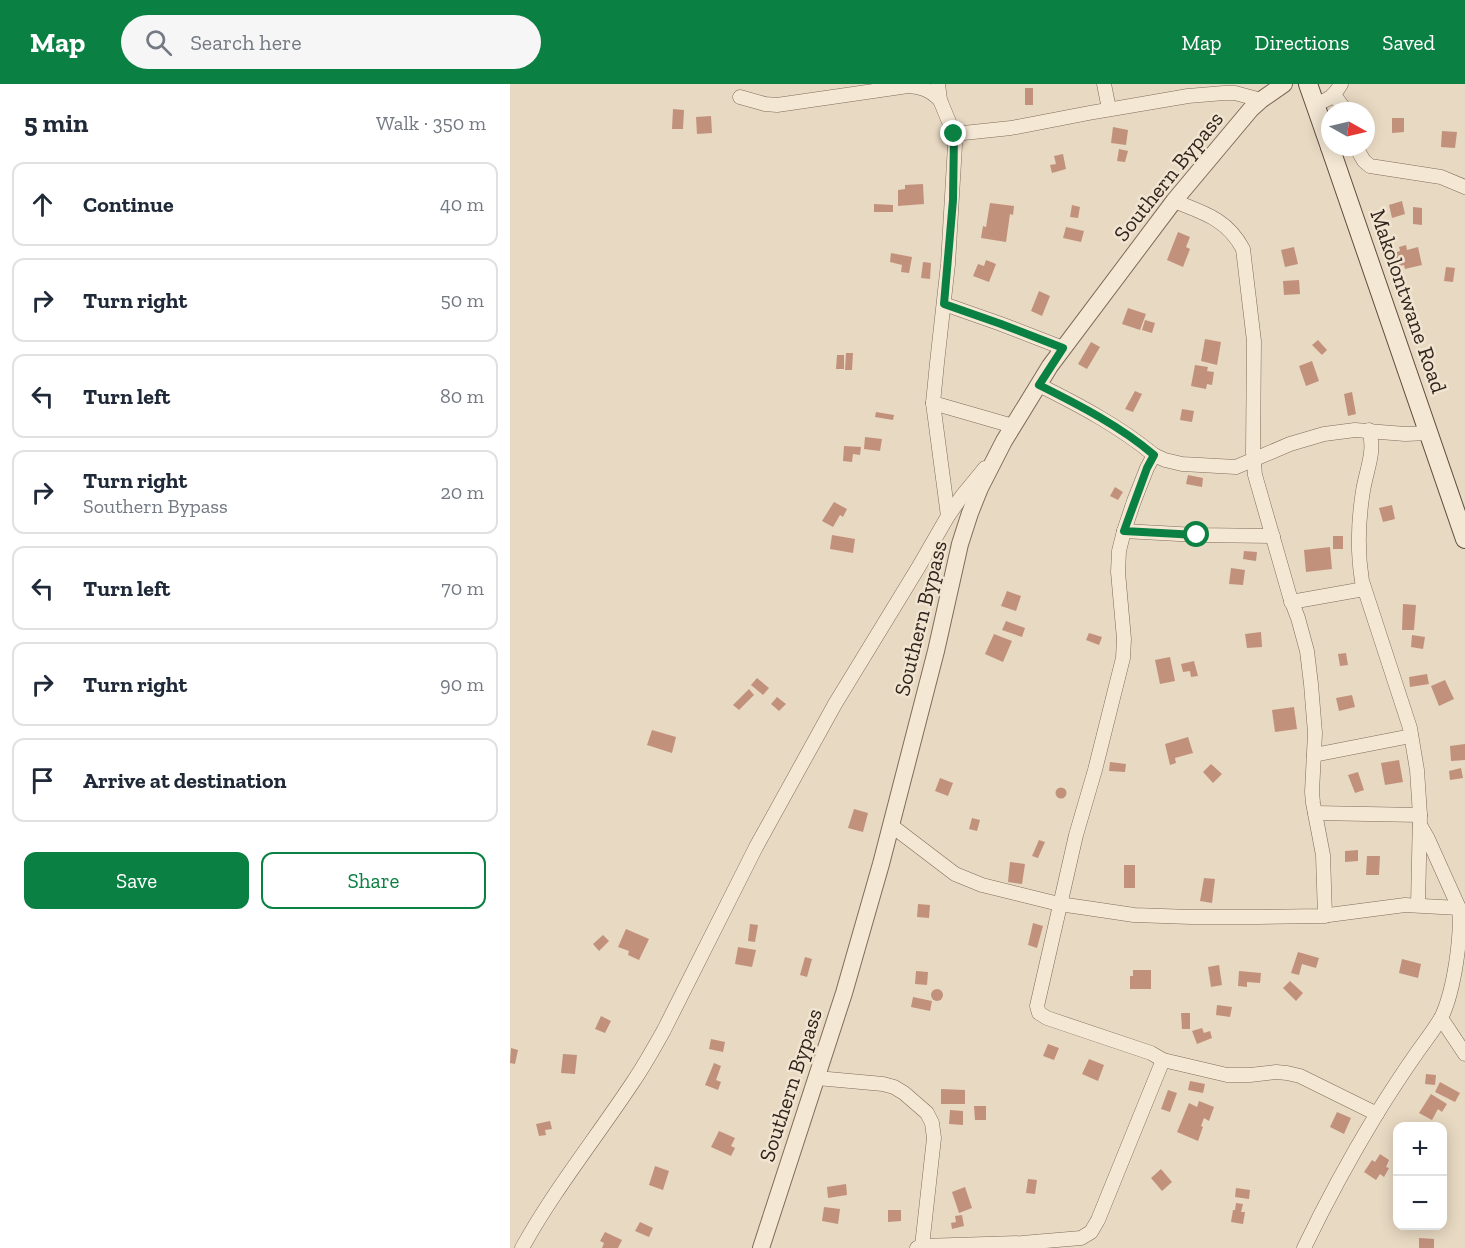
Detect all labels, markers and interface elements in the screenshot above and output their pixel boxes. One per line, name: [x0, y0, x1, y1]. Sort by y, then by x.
search box: [121, 15, 541, 69]
text: Map: [30, 26, 85, 59]
icon: search: [142, 26, 175, 59]
text: Search here: [190, 29, 302, 56]
text: Map: [1182, 30, 1222, 55]
text: Directions: [1255, 30, 1349, 55]
text: Saved: [1382, 30, 1435, 55]
north arrow: [1321, 102, 1375, 156]
street label: Southern Bypass: [1108, 106, 1229, 247]
text: 5 min: [24, 107, 88, 139]
text: Walk · 350 m: [376, 111, 486, 135]
route end: [940, 120, 966, 146]
icon: ahead: [26, 188, 59, 221]
text: Continue: [83, 191, 174, 218]
text: 40 m: [440, 192, 484, 216]
street label: Makolontwane Road: [1364, 206, 1453, 397]
icon: right: [26, 284, 59, 317]
text: Turn right: [83, 287, 187, 314]
text: 50 m: [440, 288, 484, 312]
icon: left: [26, 380, 59, 413]
text: Turn left: [83, 383, 170, 410]
text: 80 m: [440, 384, 484, 408]
text: Turn right: [83, 467, 187, 494]
icon: right: [26, 476, 59, 509]
text: 20 m: [440, 480, 484, 504]
text: Southern Bypass: [83, 494, 228, 518]
route start: [1183, 521, 1209, 547]
street label: Southern Bypass: [888, 538, 953, 699]
icon: left: [26, 572, 59, 605]
text: Turn left: [83, 575, 170, 602]
text: 70 m: [441, 576, 484, 600]
icon: right: [26, 668, 59, 701]
text: Turn right: [83, 671, 187, 698]
text: 90 m: [440, 672, 484, 696]
icon: arrive: [26, 764, 59, 797]
text: Arrive at destination: [83, 767, 286, 794]
button: Save: [24, 852, 249, 909]
button: Share: [261, 852, 486, 909]
street label: Southern Bypass: [753, 1005, 828, 1165]
map controls: [1393, 1122, 1447, 1230]
button: +: [1393, 1122, 1447, 1176]
button: −: [1393, 1176, 1447, 1230]

